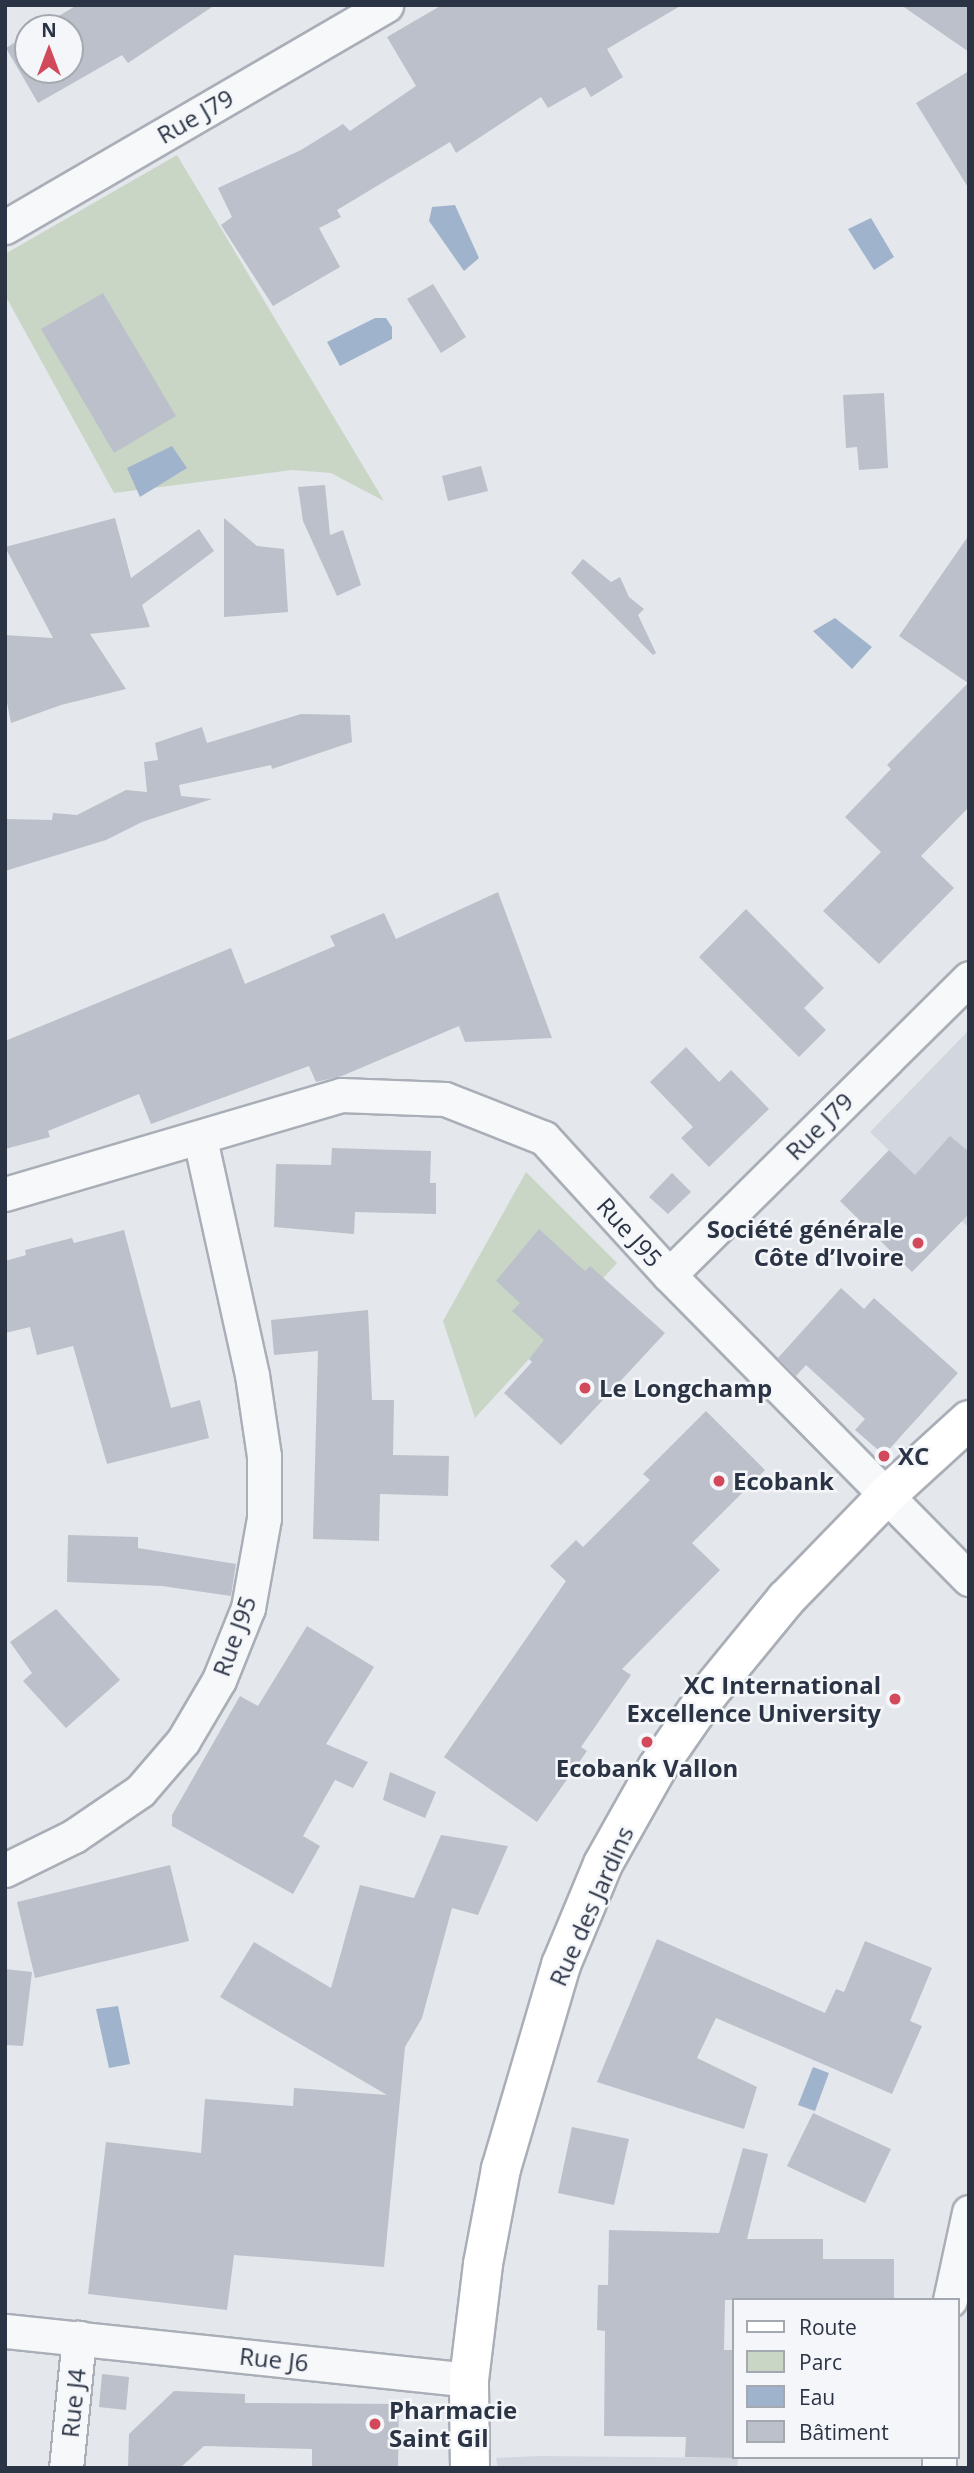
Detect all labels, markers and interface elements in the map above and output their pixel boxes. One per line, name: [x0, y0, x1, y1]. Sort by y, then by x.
north arrow: [14, 14, 84, 84]
text: N: [41, 17, 57, 43]
street label: Rue J79: [152, 83, 238, 149]
street label: Rue J79: [779, 1086, 859, 1166]
street label: Rue J95: [591, 1191, 669, 1273]
place label: Société générale Côte d’Ivoire: [707, 1215, 904, 1271]
marker: Société générale Côte d’Ivoire: [910, 1235, 926, 1251]
place label: Le Longchamp: [599, 1374, 772, 1402]
marker: Le Longchamp: [577, 1380, 593, 1396]
place label: XC: [898, 1442, 929, 1470]
marker: XC: [876, 1448, 892, 1464]
place label: Ecobank: [733, 1467, 834, 1495]
marker: Ecobank: [711, 1473, 727, 1489]
street label: Rue J95: [206, 1592, 262, 1680]
place label: XC International Excellence University: [627, 1671, 881, 1727]
marker: XC International Excellence University: [887, 1691, 903, 1707]
marker: Ecobank Vallon: [639, 1734, 655, 1750]
place label: Ecobank Vallon: [556, 1754, 738, 1782]
street label: Rue des Jardins: [543, 1822, 639, 1990]
legend: [732, 2298, 960, 2459]
text: Route: [799, 2313, 857, 2341]
street label: Rue J6: [238, 2341, 310, 2377]
text: Parc: [799, 2348, 842, 2376]
street label: Rue J4: [55, 2367, 91, 2439]
text: Eau: [799, 2383, 835, 2411]
place label: Pharmacie Saint Gil: [389, 2396, 517, 2452]
marker: Pharmacie Saint Gil: [367, 2416, 383, 2432]
text: Bâtiment: [799, 2418, 889, 2446]

